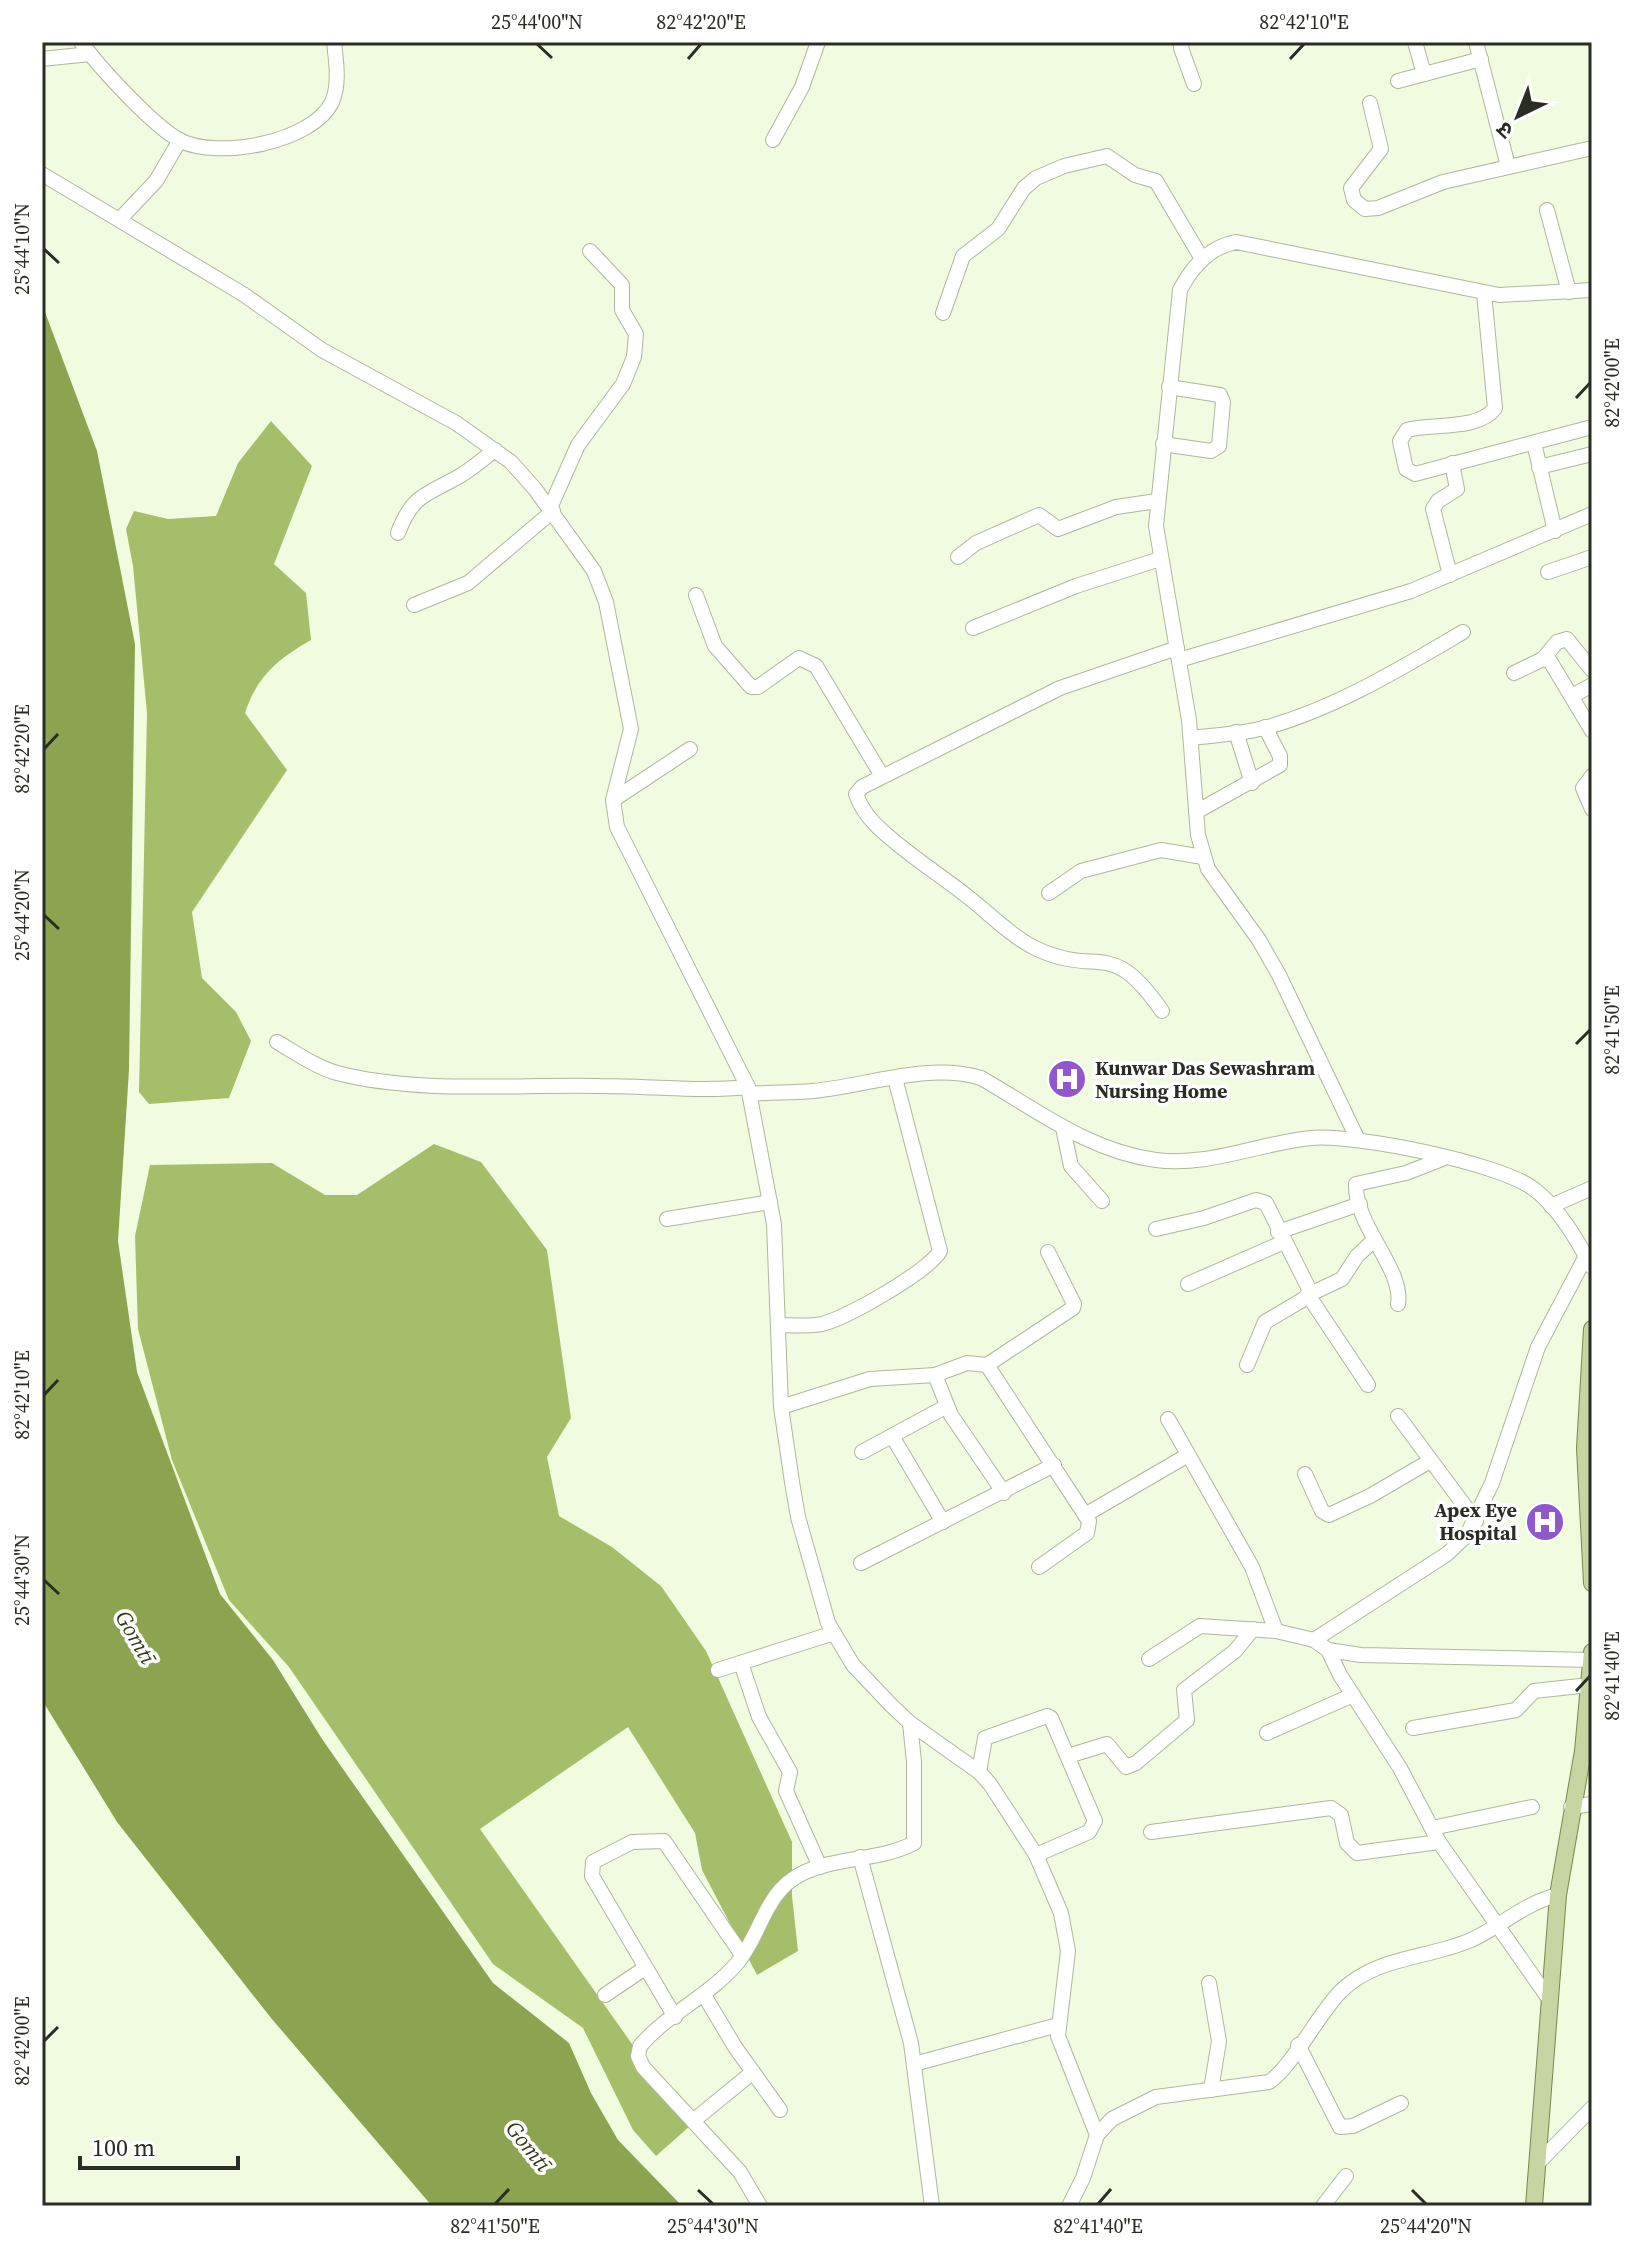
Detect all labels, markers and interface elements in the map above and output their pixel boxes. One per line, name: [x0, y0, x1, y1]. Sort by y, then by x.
text: 25°44'00"N: [491, 8, 583, 36]
text: 82°42'20"E: [656, 8, 746, 36]
text: 82°42'10"E: [1259, 8, 1349, 36]
north arrow: [1478, 76, 1558, 156]
text: उ: [1489, 114, 1519, 146]
text: 25°44'10"N: [8, 203, 36, 295]
text: 82°42'00"E: [1598, 338, 1626, 428]
text: 82°42'20"E: [8, 704, 36, 794]
text: 25°44'20"N: [8, 869, 36, 961]
text: 82°41'50"E: [1598, 985, 1626, 1075]
place label: Kunwar Das Sewashram Nursing Home: [1095, 1054, 1315, 1105]
hospital icon: Kunwar Das Sewashram Nursing Home: [1046, 1058, 1088, 1100]
text: 82°42'10"E: [8, 1350, 36, 1440]
place label: Apex Eye Hospital: [1434, 1496, 1517, 1547]
hospital icon: Apex Eye Hospital: [1524, 1501, 1566, 1543]
text: 25°44'30"N: [8, 1534, 36, 1626]
water label: Gomtī: [109, 1605, 164, 1670]
text: 82°41'40"E: [1598, 1631, 1626, 1721]
text: 82°42'00"E: [8, 1996, 36, 2086]
water label: Gomtī: [499, 2114, 559, 2179]
scale bar: [80, 2120, 238, 2170]
text: 100 m: [92, 2131, 155, 2164]
text: 82°41'50"E: [450, 2212, 540, 2240]
text: 25°44'30"N: [667, 2212, 759, 2240]
text: 82°41'40"E: [1053, 2212, 1143, 2240]
text: 25°44'20"N: [1380, 2212, 1472, 2240]

